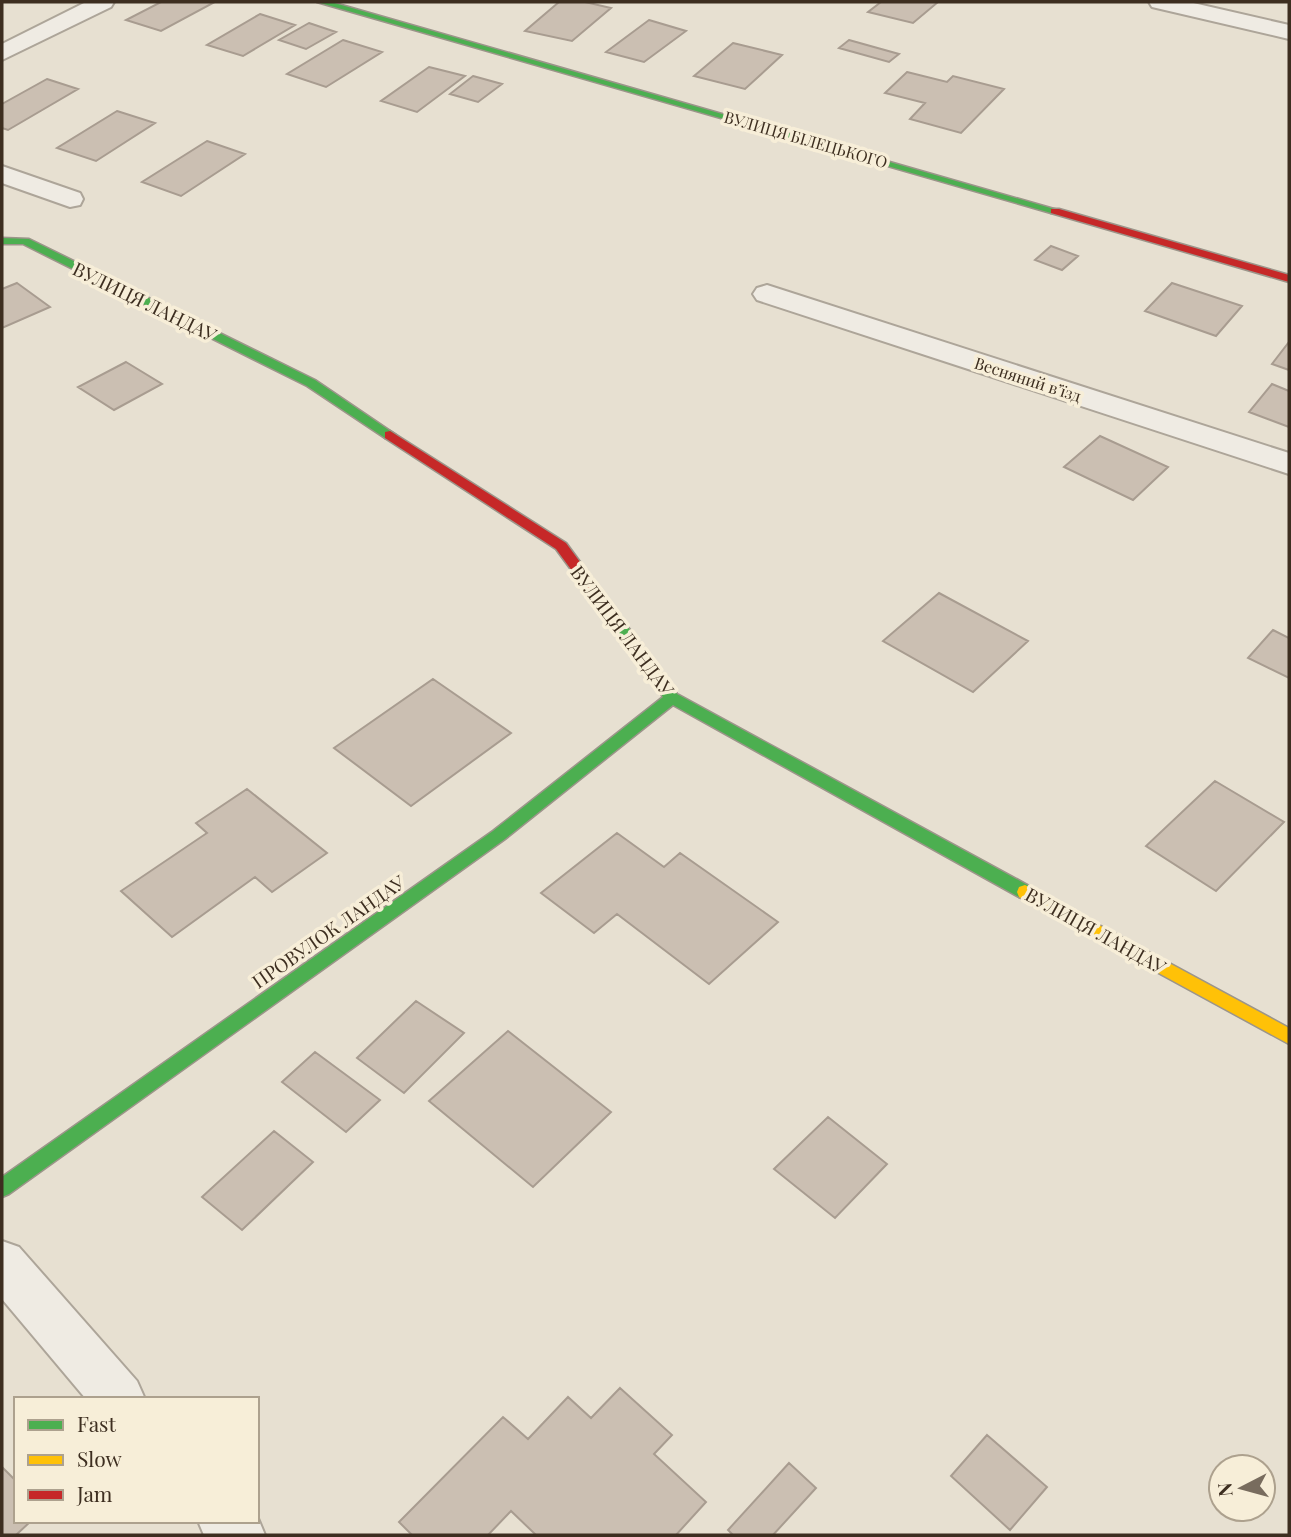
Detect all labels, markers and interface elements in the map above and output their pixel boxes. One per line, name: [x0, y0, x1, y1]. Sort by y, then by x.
street label: ВУЛИЦЯ БІЛЕЦЬКОГО: [722, 106, 890, 172]
street label: ВУЛИЦЯ ЛАНДАУ: [69, 255, 222, 347]
street label: Весняний вʼїзд: [972, 352, 1085, 406]
street label: ВУЛИЦЯ ЛАНДАУ: [565, 560, 681, 701]
street label: ПРОВУЛОК ЛАНДАУ: [246, 868, 410, 994]
street label: ВУЛИЦЯ ЛАНДАУ: [1021, 881, 1172, 980]
legend: [14, 1397, 259, 1523]
text: Fast: [77, 1409, 116, 1437]
text: Slow: [77, 1444, 122, 1472]
north arrow: [1207, 1453, 1277, 1523]
text: Jam: [76, 1479, 113, 1507]
text: N: [1210, 1481, 1238, 1498]

